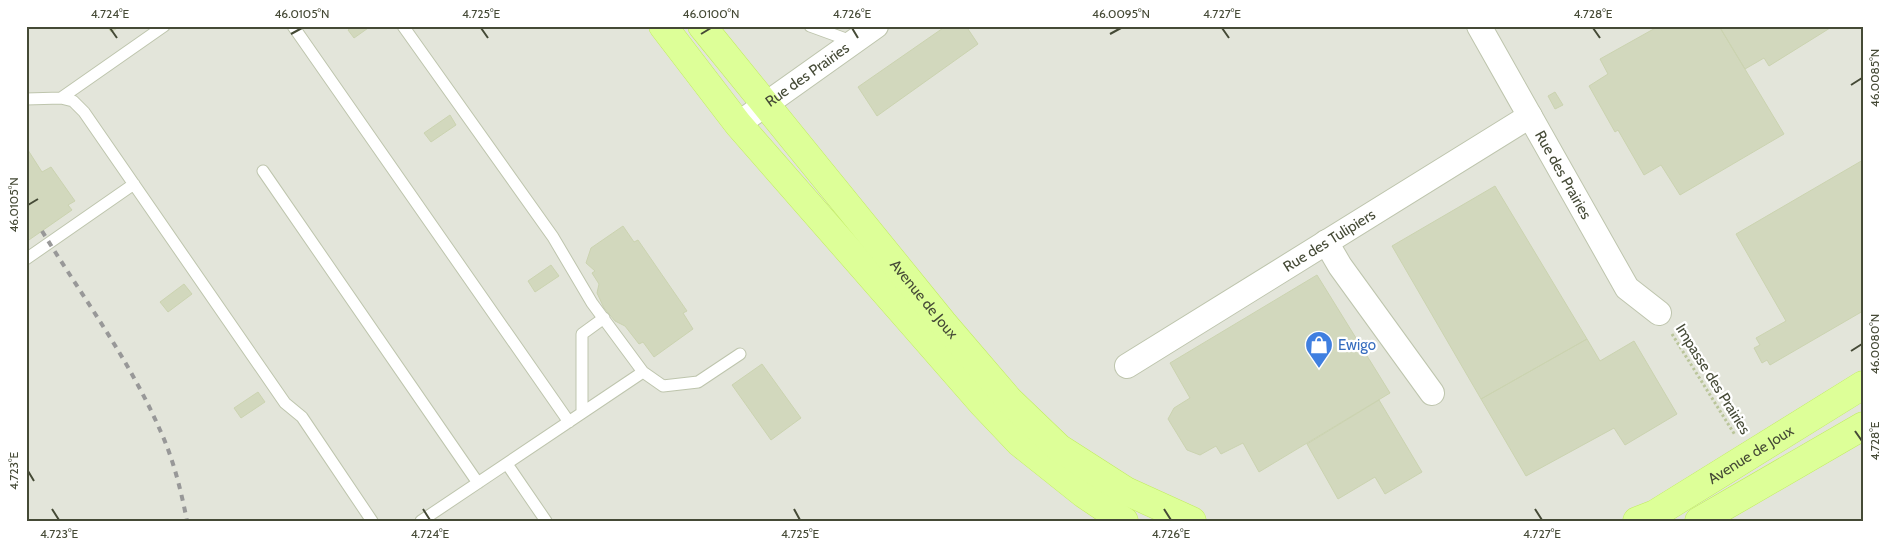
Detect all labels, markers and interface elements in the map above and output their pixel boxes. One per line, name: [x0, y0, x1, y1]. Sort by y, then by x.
text: 4.724°E: [91, 6, 130, 21]
text: 46.0105°N: [274, 6, 330, 21]
text: 4.725°E: [462, 6, 500, 21]
text: 46.0100°N: [682, 6, 740, 21]
text: 4.726°E: [833, 6, 872, 21]
text: 46.0095°N: [1092, 6, 1150, 21]
text: 4.727°E: [1203, 6, 1241, 21]
text: 4.728°E: [1574, 6, 1613, 21]
street label: Rue des Prairies: [762, 39, 853, 111]
text: 46.0085°N: [1867, 49, 1882, 107]
street label: Rue des Prairies: [1531, 127, 1595, 222]
text: 46.0105°N: [6, 177, 21, 233]
street label: Rue des Tulipiers: [1280, 205, 1379, 276]
street label: Avenue de Joux: [886, 256, 962, 343]
text: 46.0080°N: [1867, 314, 1882, 374]
street label: Impasse des Prairies: [1672, 320, 1754, 438]
shop icon: Ewigo: [1304, 330, 1334, 369]
place label: Ewigo: [1338, 336, 1376, 354]
street label: Avenue de Joux: [1705, 421, 1797, 488]
text: 4.728°E: [1867, 421, 1882, 461]
text: 4.723°E: [6, 452, 21, 490]
text: 4.723°E: [40, 526, 78, 541]
text: 4.724°E: [411, 526, 450, 541]
text: 4.725°E: [781, 526, 819, 541]
text: 4.726°E: [1152, 526, 1191, 541]
text: 4.727°E: [1523, 526, 1561, 541]

